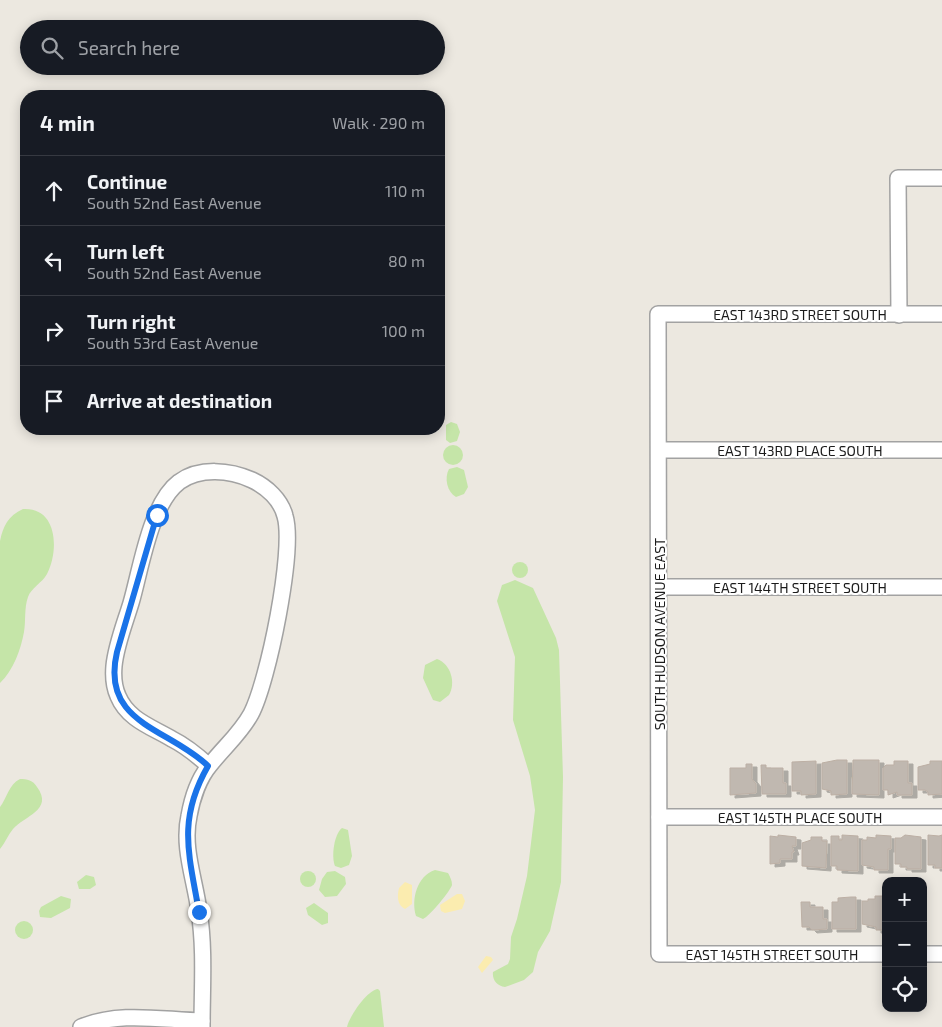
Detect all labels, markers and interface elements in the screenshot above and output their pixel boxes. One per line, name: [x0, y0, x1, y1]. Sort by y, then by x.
search box: [20, 20, 445, 75]
icon: search: [38, 34, 66, 62]
text: Search here: [78, 36, 180, 59]
text: 4 min: [40, 110, 95, 135]
text: Walk · 290 m: [332, 113, 425, 132]
text: Continue: [87, 170, 167, 193]
icon: ahead: [40, 177, 68, 205]
text: 110 m: [385, 181, 425, 200]
text: South 52nd East Avenue: [87, 193, 262, 212]
text: Turn left: [87, 240, 164, 263]
icon: left: [40, 247, 68, 275]
text: 80 m: [388, 251, 425, 270]
text: South 52nd East Avenue: [87, 263, 262, 282]
street label: EAST 143RD STREET SOUTH: [713, 306, 887, 323]
text: Turn right: [87, 310, 175, 333]
icon: right: [40, 317, 68, 345]
text: 100 m: [382, 321, 425, 340]
text: South 53rd East Avenue: [87, 333, 258, 352]
icon: arrive: [40, 387, 68, 415]
text: Arrive at destination: [87, 389, 272, 412]
street label: EAST 143RD PLACE SOUTH: [717, 442, 883, 459]
route start: [146, 504, 169, 527]
street label: SOUTH HUDSON AVENUE EAST: [651, 538, 668, 730]
street label: EAST 144TH STREET SOUTH: [713, 579, 887, 596]
street label: EAST 145TH PLACE SOUTH: [718, 809, 882, 826]
map controls: [882, 877, 927, 1012]
button: +: [882, 877, 927, 922]
route end: [188, 901, 211, 924]
button: −: [882, 922, 927, 967]
street label: EAST 145TH STREET SOUTH: [686, 946, 858, 963]
button: locate: [882, 967, 927, 1012]

